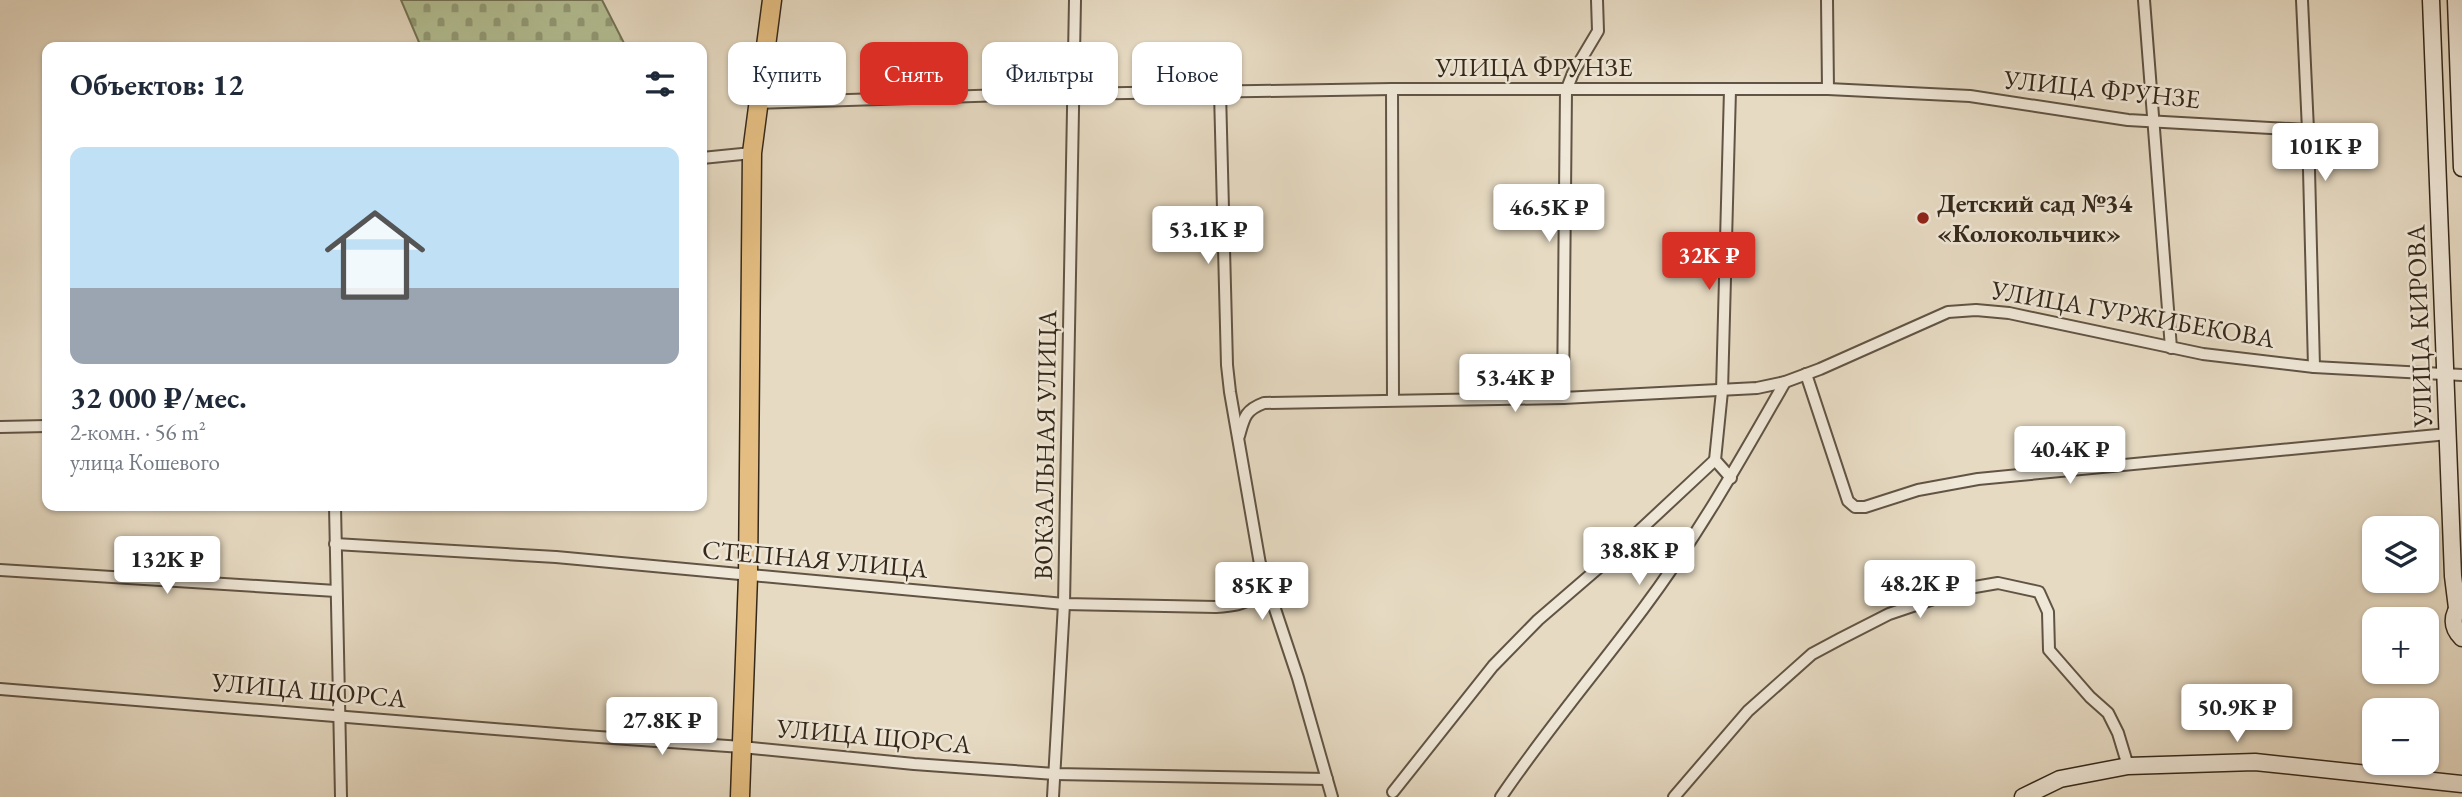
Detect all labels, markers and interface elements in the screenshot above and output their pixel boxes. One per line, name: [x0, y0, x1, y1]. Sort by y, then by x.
chip: Купить: [728, 42, 846, 105]
chip: Снять: [860, 42, 968, 105]
chip: Фильтры: [982, 42, 1118, 105]
chip: Новое: [1132, 42, 1242, 105]
street label: УЛИЦА ФРУНЗЕ: [1434, 50, 1633, 84]
street label: УЛИЦА ФРУНЗЕ: [2001, 62, 2202, 116]
text: Объектов: 12: [70, 65, 244, 104]
icon: filters: [641, 65, 679, 103]
pin: 101K ₽: [2268, 124, 2382, 183]
text: 101K ₽: [2288, 131, 2362, 161]
pin: 46.5K ₽: [1484, 184, 1614, 244]
place label: Детский сад №34 «Колокольчик»: [1937, 186, 2133, 250]
icon: home: [312, 192, 438, 318]
text: 46.5K ₽: [1509, 192, 1589, 222]
pin: 53.1K ₽: [1143, 206, 1273, 266]
marker: Детский сад №34 «Колокольчик»: [1915, 210, 1931, 226]
text: 53.1K ₽: [1168, 214, 1248, 244]
street label: УЛИЦА КИРОВА: [2398, 223, 2440, 429]
pin: 32K ₽: [1660, 232, 1758, 292]
text: 32K ₽: [1678, 240, 1740, 270]
street label: УЛИЦА ГУРЖИБЕКОВА: [1988, 272, 2278, 356]
street label: ВОКЗАЛЬНАЯ УЛИЦА: [1026, 309, 1064, 580]
pin: 53.4K ₽: [1450, 354, 1580, 414]
text: 53.4K ₽: [1475, 362, 1555, 392]
text: 32 000 ₽/мес.: [70, 378, 247, 417]
text: 2-комн. · 56 m²: [70, 417, 206, 447]
pin: 40.4K ₽: [2005, 426, 2135, 486]
text: 40.4K ₽: [2030, 434, 2110, 464]
text: улица Кошевого: [70, 447, 220, 477]
map controls: [2362, 516, 2439, 775]
button: layers: [2362, 516, 2439, 593]
pin: 38.8K ₽: [1574, 528, 1704, 587]
street label: СТЕПНАЯ УЛИЦА: [701, 532, 930, 586]
text: 38.8K ₽: [1599, 535, 1679, 565]
pin: 132K ₽: [110, 536, 224, 596]
text: 132K ₽: [130, 544, 204, 574]
pin: 48.2K ₽: [1855, 560, 1985, 620]
pin: 85K ₽: [1213, 562, 1311, 622]
text: 48.2K ₽: [1880, 568, 1960, 598]
text: 85K ₽: [1231, 570, 1293, 600]
button: +: [2362, 607, 2439, 684]
street label: УЛИЦА ЩОРСА: [209, 664, 409, 716]
pin: 50.9K ₽: [2172, 684, 2302, 744]
text: 50.9K ₽: [2197, 692, 2277, 722]
pin: 27.8K ₽: [597, 698, 727, 757]
button: −: [2362, 698, 2439, 775]
text: 27.8K ₽: [622, 705, 702, 735]
street label: УЛИЦА ЩОРСА: [774, 710, 974, 762]

